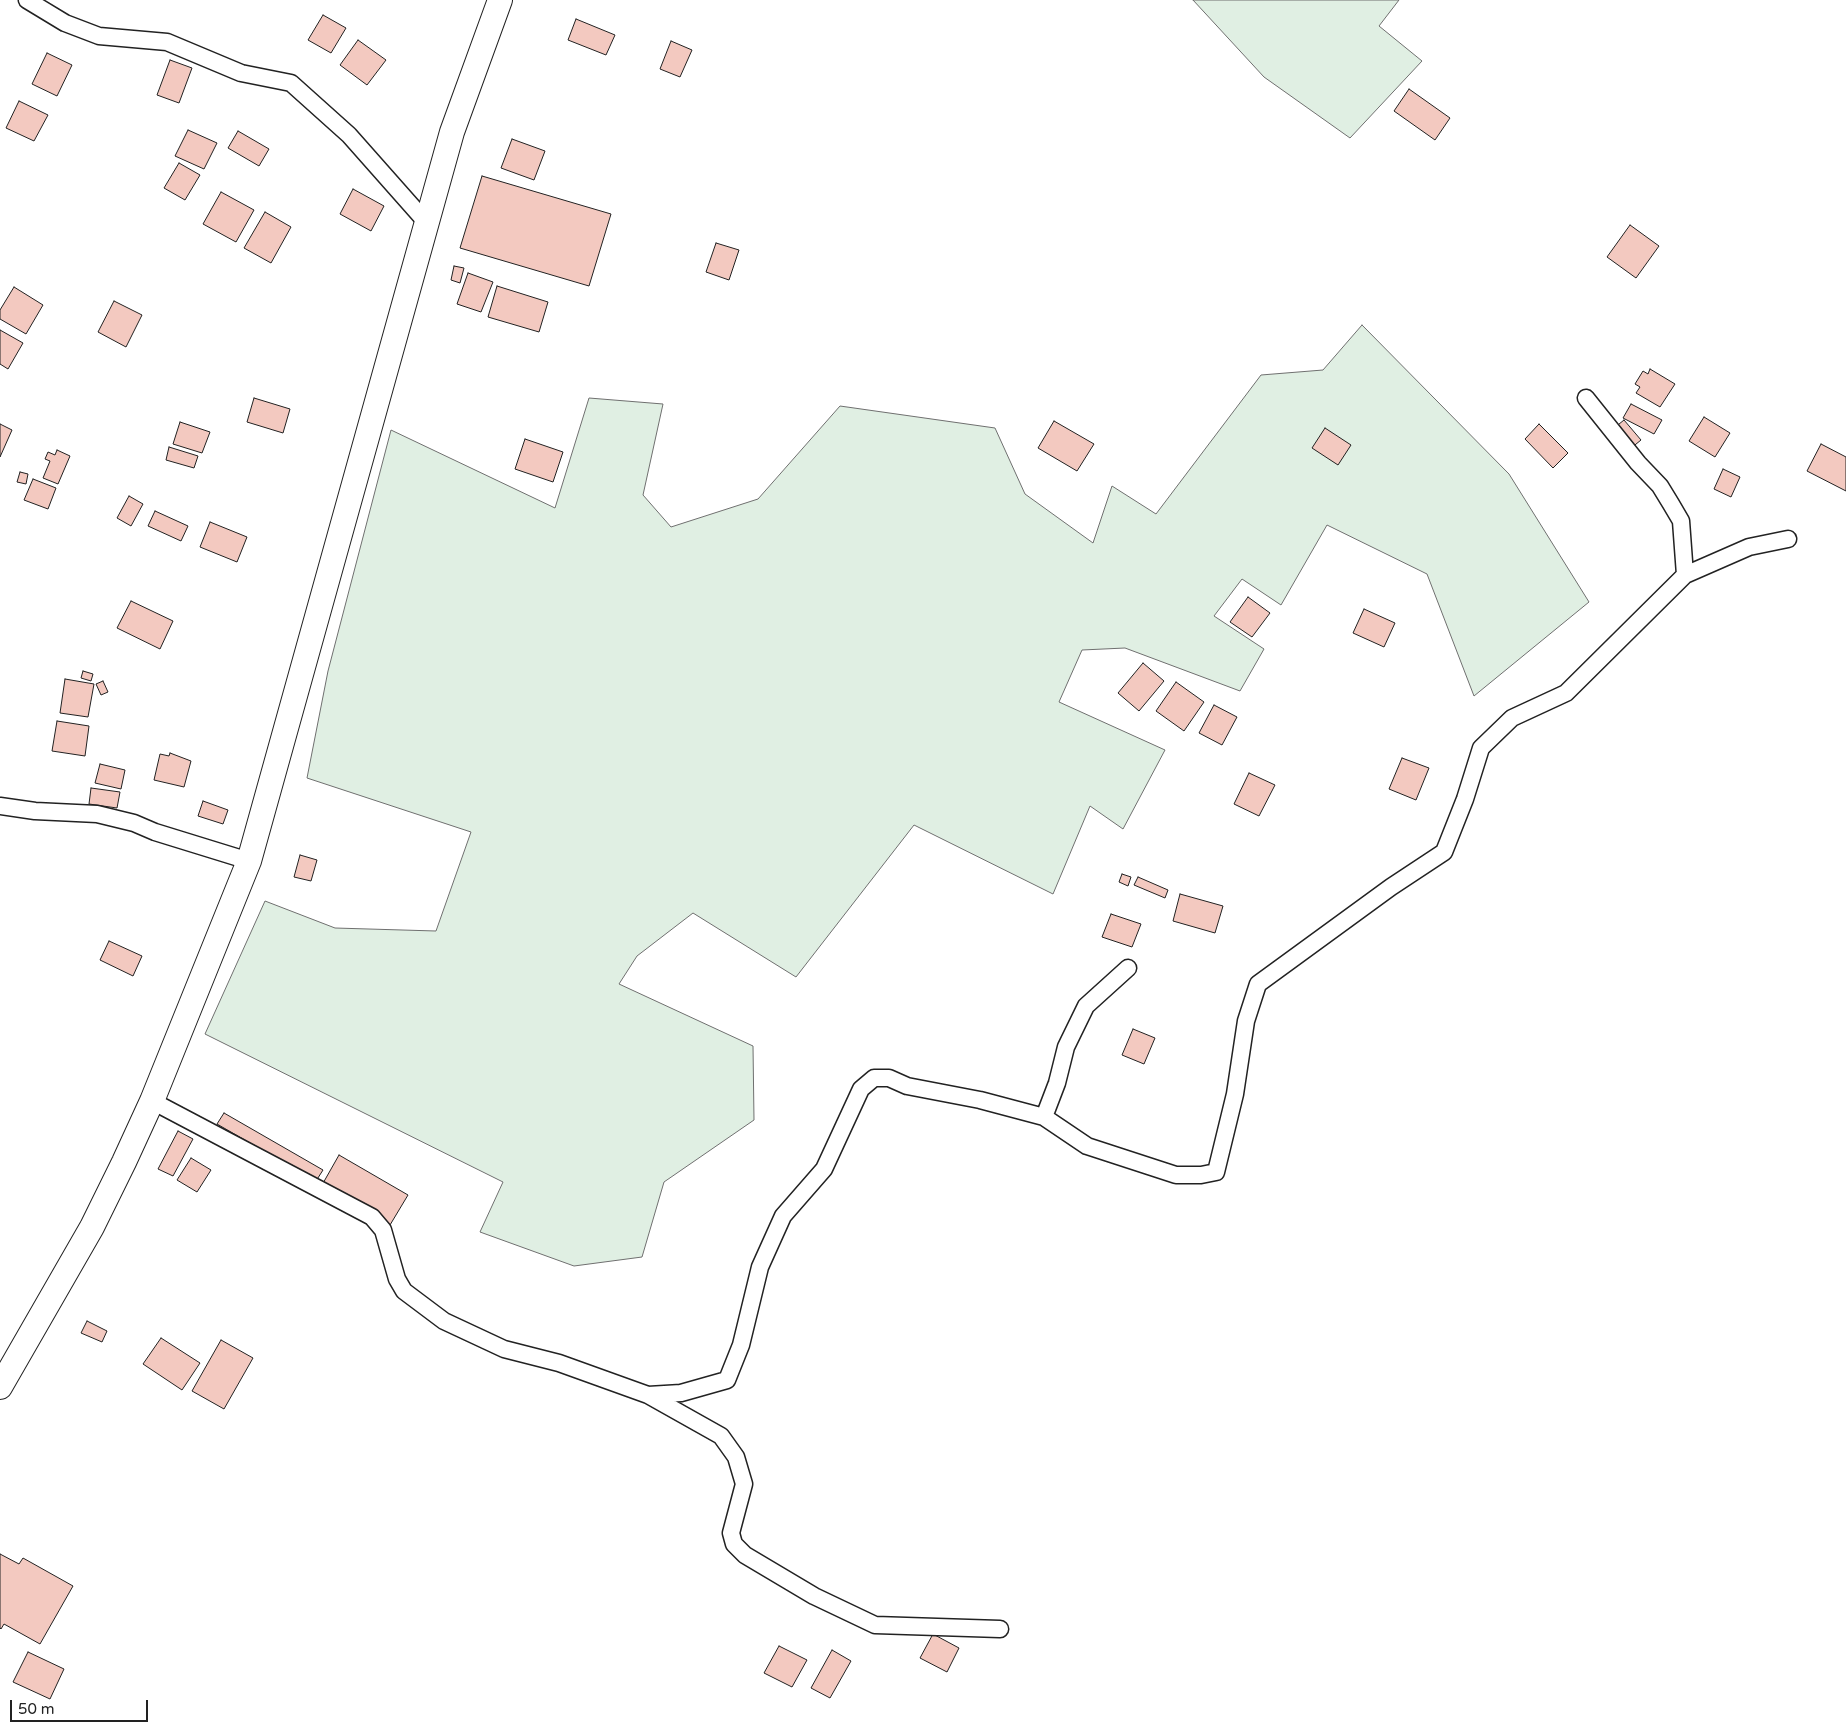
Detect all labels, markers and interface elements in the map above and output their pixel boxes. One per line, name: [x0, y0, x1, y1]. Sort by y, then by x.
scale bar: [12, 1690, 150, 1722]
text: 50 m: [18, 1700, 55, 1718]

